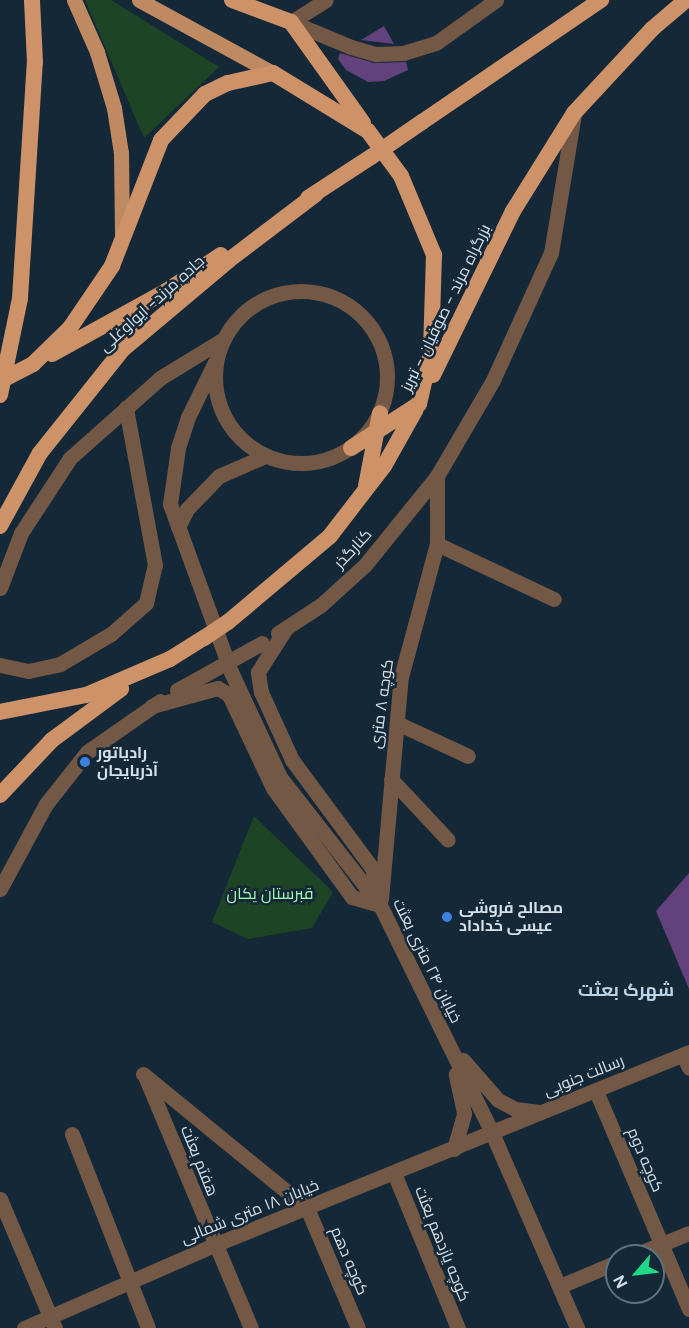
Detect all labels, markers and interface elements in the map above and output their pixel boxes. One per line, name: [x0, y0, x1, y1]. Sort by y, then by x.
street label: بزرگراه مرند - صوفیان - تبریز: [397, 221, 495, 395]
street label: جاده مرند- ایواوغلی: [95, 252, 209, 356]
street label: کنارگذر: [330, 525, 376, 573]
street label: کوچه ۸ متری: [366, 658, 398, 750]
place label: رادیاتور آذربایجان: [97, 743, 158, 781]
marker: رادیاتور آذربایجان: [78, 755, 92, 769]
park label: قبرستان یکان: [227, 884, 313, 904]
street label: خیابان ۲۴ متری بعثت: [389, 896, 465, 1026]
place label: مصالح فروشی عیسی خداداد: [459, 898, 563, 936]
marker: مصالح فروشی عیسی خداداد: [440, 910, 454, 924]
district label: شهرک بعثت: [578, 979, 674, 1001]
street label: رسالت جنوبی: [541, 1051, 627, 1101]
street label: هفتم بعثت: [176, 1123, 222, 1199]
street label: کوچه دوم: [623, 1125, 667, 1195]
street label: خیابان ۱۸ متری شمالی: [178, 1176, 322, 1248]
street label: کوچه یازدهم بعثت: [410, 1184, 474, 1304]
street label: کوچه دهم: [326, 1224, 372, 1298]
north arrow: [605, 1244, 665, 1304]
text: N: [608, 1272, 632, 1292]

